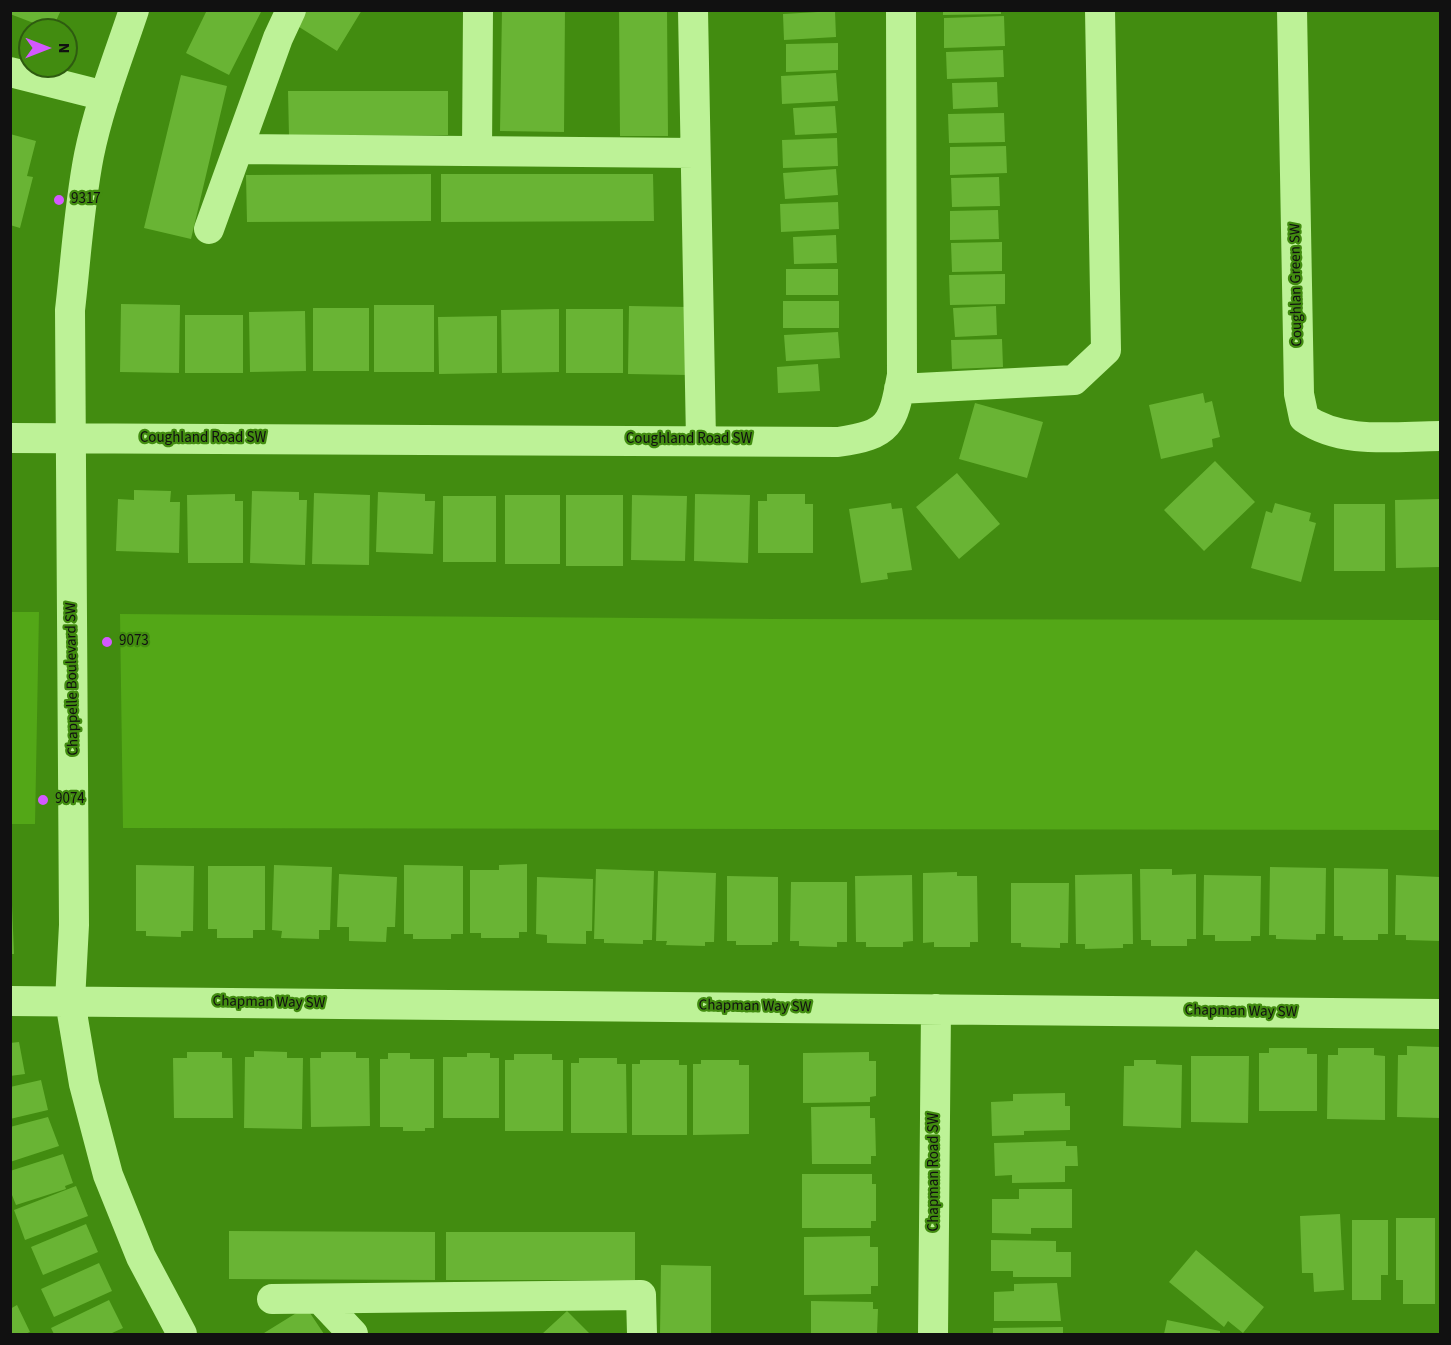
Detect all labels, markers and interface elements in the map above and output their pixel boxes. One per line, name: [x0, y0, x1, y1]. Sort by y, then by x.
north arrow: [18, 18, 78, 78]
text: N: [53, 43, 75, 53]
place label: 9317: [71, 191, 101, 209]
marker: 9317: [52, 193, 66, 207]
street label: Coughlan Green SW: [1287, 223, 1307, 347]
street label: Coughland Road SW: [140, 430, 266, 448]
street label: Coughland Road SW: [626, 431, 752, 449]
street label: Chappelle Boulevard SW: [63, 602, 83, 756]
place label: 9073: [119, 633, 149, 651]
marker: 9073: [100, 635, 114, 649]
place label: 9074: [55, 791, 85, 809]
marker: 9074: [36, 793, 50, 807]
street label: Chapman Way SW: [212, 993, 326, 1013]
street label: Chapman Way SW: [698, 997, 812, 1017]
street label: Chapman Way SW: [1184, 1002, 1298, 1022]
street label: Chapman Road SW: [926, 1113, 944, 1231]

